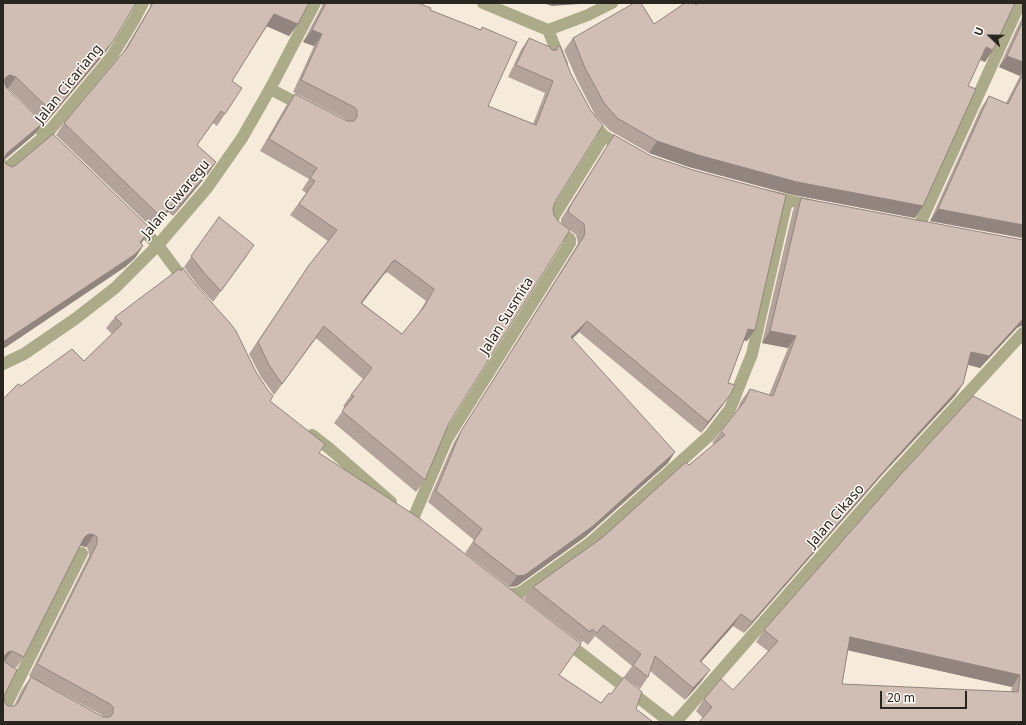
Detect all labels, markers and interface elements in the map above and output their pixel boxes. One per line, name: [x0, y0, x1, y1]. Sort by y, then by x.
north arrow: [970, 16, 1010, 56]
text: U: [970, 25, 987, 38]
street label: Jalan Cicariang: [32, 41, 106, 127]
street label: Jalan Ciwaregu: [138, 156, 214, 242]
street label: Jalan Susmita: [477, 274, 537, 358]
street label: Jalan Cikaso: [804, 481, 868, 551]
scale bar: [882, 683, 969, 709]
text: 20 m: [887, 689, 915, 706]

